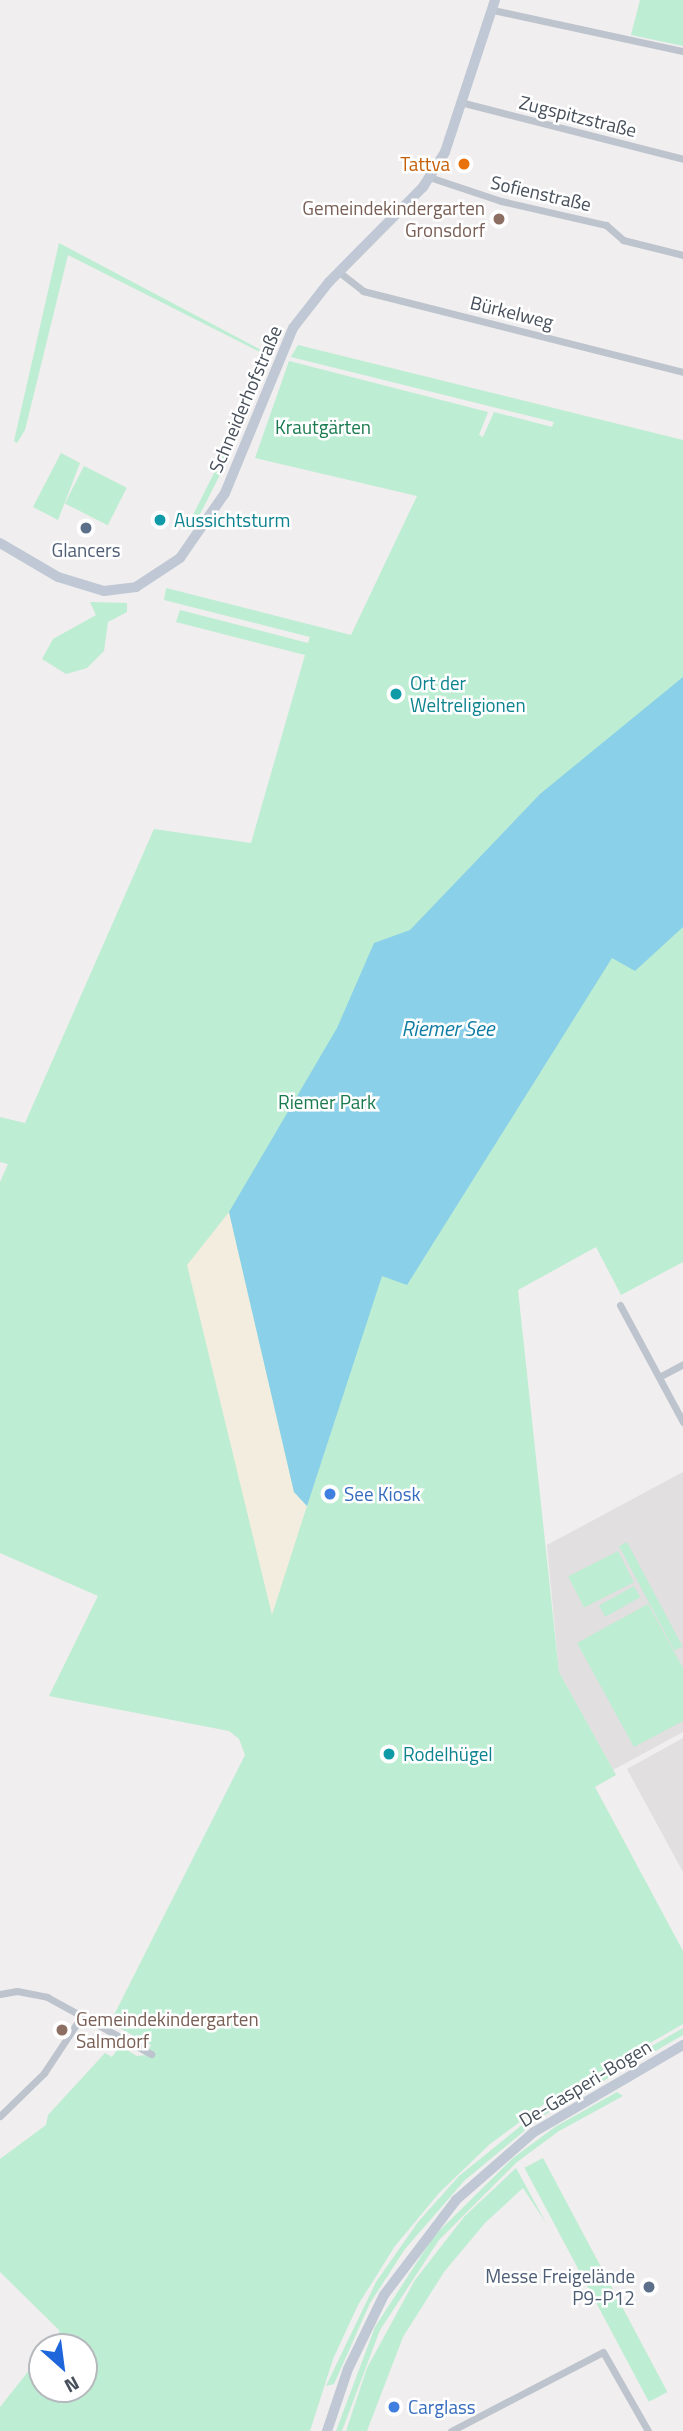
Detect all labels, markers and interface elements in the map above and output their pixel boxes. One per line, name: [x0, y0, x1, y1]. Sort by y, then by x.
street label: Zugspitzstraße: [517, 90, 639, 142]
place label: Tattva: [400, 153, 450, 175]
marker: Tattva: [456, 156, 472, 172]
street label: Sofienstraße: [488, 170, 594, 216]
place label: Gemeindekindergarten Gronsdorf: [302, 197, 485, 241]
marker: Gemeindekindergarten Gronsdorf: [491, 211, 507, 227]
street label: Bürkelweg: [468, 291, 556, 333]
street label: Schneiderhofstraße: [204, 322, 286, 476]
park label: Krautgärten: [275, 416, 371, 438]
place label: Aussichtsturm: [174, 509, 290, 531]
marker: Aussichtsturm: [152, 512, 168, 528]
marker: Glancers: [78, 520, 94, 536]
place label: Glancers: [52, 539, 120, 561]
place label: Ort der Weltreligionen: [410, 672, 526, 716]
marker: Ort der Weltreligionen: [388, 686, 404, 702]
water label: Riemer See: [402, 1015, 494, 1041]
park label: Riemer Park: [278, 1091, 376, 1113]
place label: See Kiosk: [344, 1483, 421, 1505]
marker: See Kiosk: [322, 1486, 338, 1502]
place label: Rodelhügel: [403, 1743, 493, 1765]
marker: Rodelhügel: [381, 1746, 397, 1762]
place label: Gemeindekindergarten Salmdorf: [76, 2008, 259, 2052]
marker: Gemeindekindergarten Salmdorf: [54, 2022, 70, 2038]
street label: De-Gasperi-Bogen: [515, 2035, 655, 2131]
place label: Messe Freigelände P9-P12: [485, 2265, 635, 2309]
marker: Messe Freigelände P9-P12: [641, 2279, 657, 2295]
north arrow: [28, 2333, 98, 2403]
text: N: [60, 2369, 85, 2401]
place label: Carglass: [408, 2396, 476, 2418]
marker: Carglass: [386, 2399, 402, 2415]

